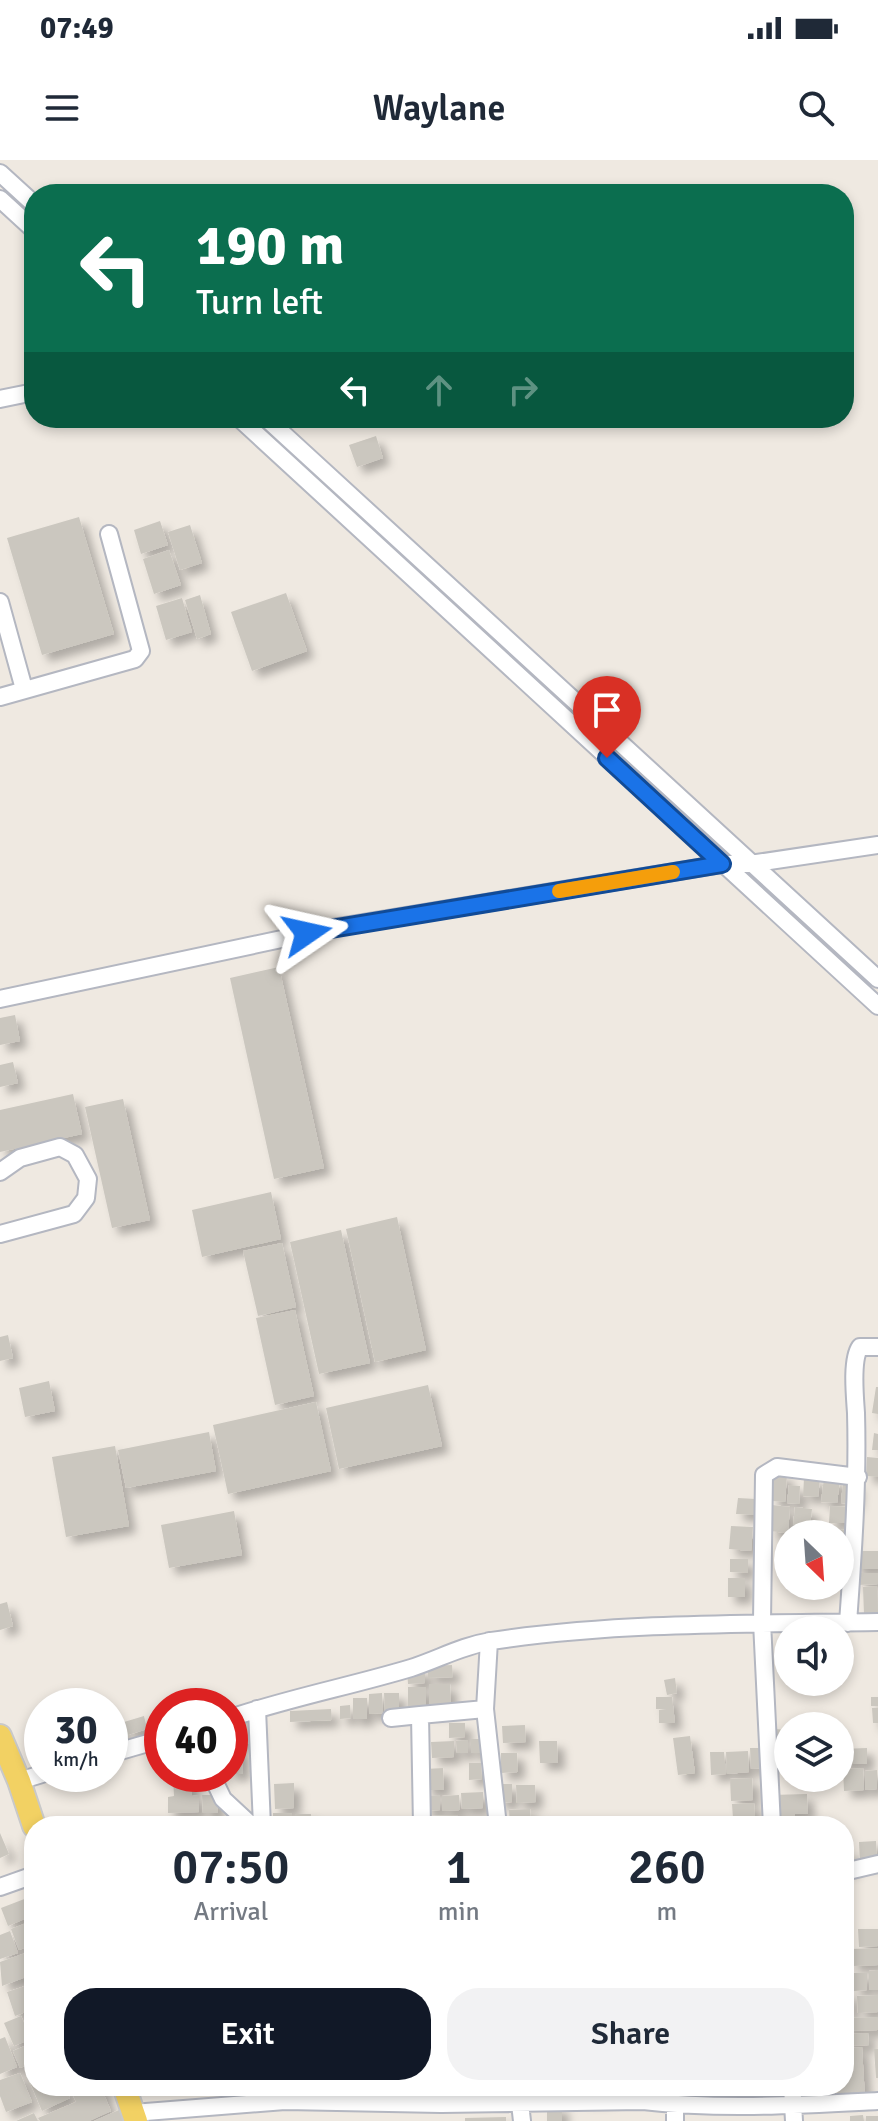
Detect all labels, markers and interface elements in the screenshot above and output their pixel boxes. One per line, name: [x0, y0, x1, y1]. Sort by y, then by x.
text: 07:49: [40, 10, 114, 47]
icon: menu: [40, 86, 84, 130]
text: Waylane: [373, 86, 505, 131]
icon: search: [794, 86, 838, 130]
text: 190 m: [196, 211, 344, 280]
icon: left: [64, 216, 168, 320]
text: Turn left: [196, 280, 323, 325]
icon: left: [333, 368, 377, 412]
icon: ahead: [417, 368, 461, 412]
icon: right: [501, 368, 545, 412]
pin: [573, 676, 641, 758]
icon: arrive: [585, 688, 629, 732]
position arrow: [265, 891, 349, 975]
north arrow: [774, 1520, 854, 1600]
map controls: [774, 1520, 854, 1792]
button: sound: [774, 1616, 854, 1696]
speed limit sign: 40: [144, 1688, 248, 1792]
text: 30: [54, 1705, 98, 1755]
button: layers: [774, 1712, 854, 1792]
text: km/h: [53, 1747, 99, 1772]
text: 07:50: [172, 1838, 289, 1897]
text: 1: [446, 1838, 472, 1897]
text: 260: [628, 1838, 706, 1897]
text: Arrival: [193, 1896, 268, 1928]
text: min: [438, 1896, 480, 1928]
text: m: [656, 1896, 677, 1928]
button: Exit: [64, 1988, 431, 2080]
button: Share: [447, 1988, 814, 2080]

